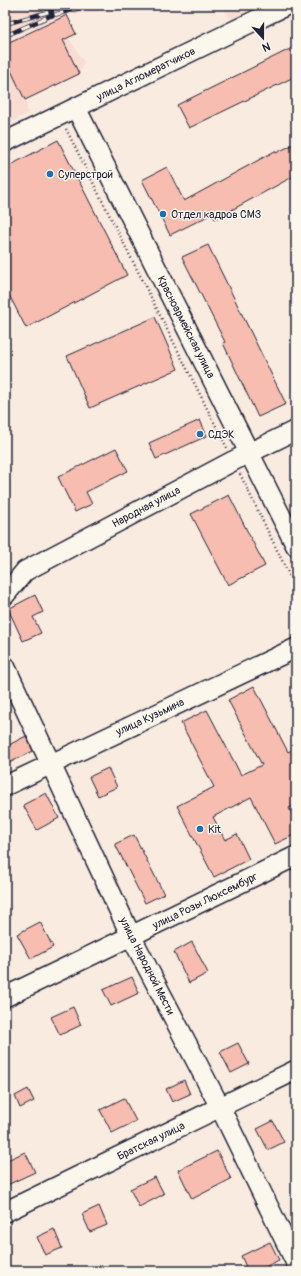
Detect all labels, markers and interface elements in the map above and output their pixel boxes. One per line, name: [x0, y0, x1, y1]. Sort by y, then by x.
north arrow: [243, 18, 283, 58]
text: N: [260, 39, 272, 54]
street label: улица Агломератчиков: [94, 44, 198, 104]
place label: Суперстрой: [58, 168, 113, 181]
marker: Суперстрой: [45, 169, 55, 179]
place label: Отдел кадров СМЗ: [171, 208, 261, 221]
marker: Отдел кадров СМЗ: [158, 209, 168, 219]
street label: Красноармейская улица: [155, 274, 217, 380]
place label: СДЭК: [208, 428, 234, 441]
marker: СДЭК: [195, 429, 205, 439]
street label: Народная улица: [110, 484, 182, 530]
street label: улица Кузьмина: [113, 695, 186, 739]
place label: Kit: [208, 823, 222, 836]
marker: Kit: [195, 824, 205, 834]
street label: улица Розы Люксембург: [150, 870, 260, 932]
street label: улица Народной Мести: [116, 914, 177, 1017]
street label: Братская улица: [115, 1119, 187, 1163]

